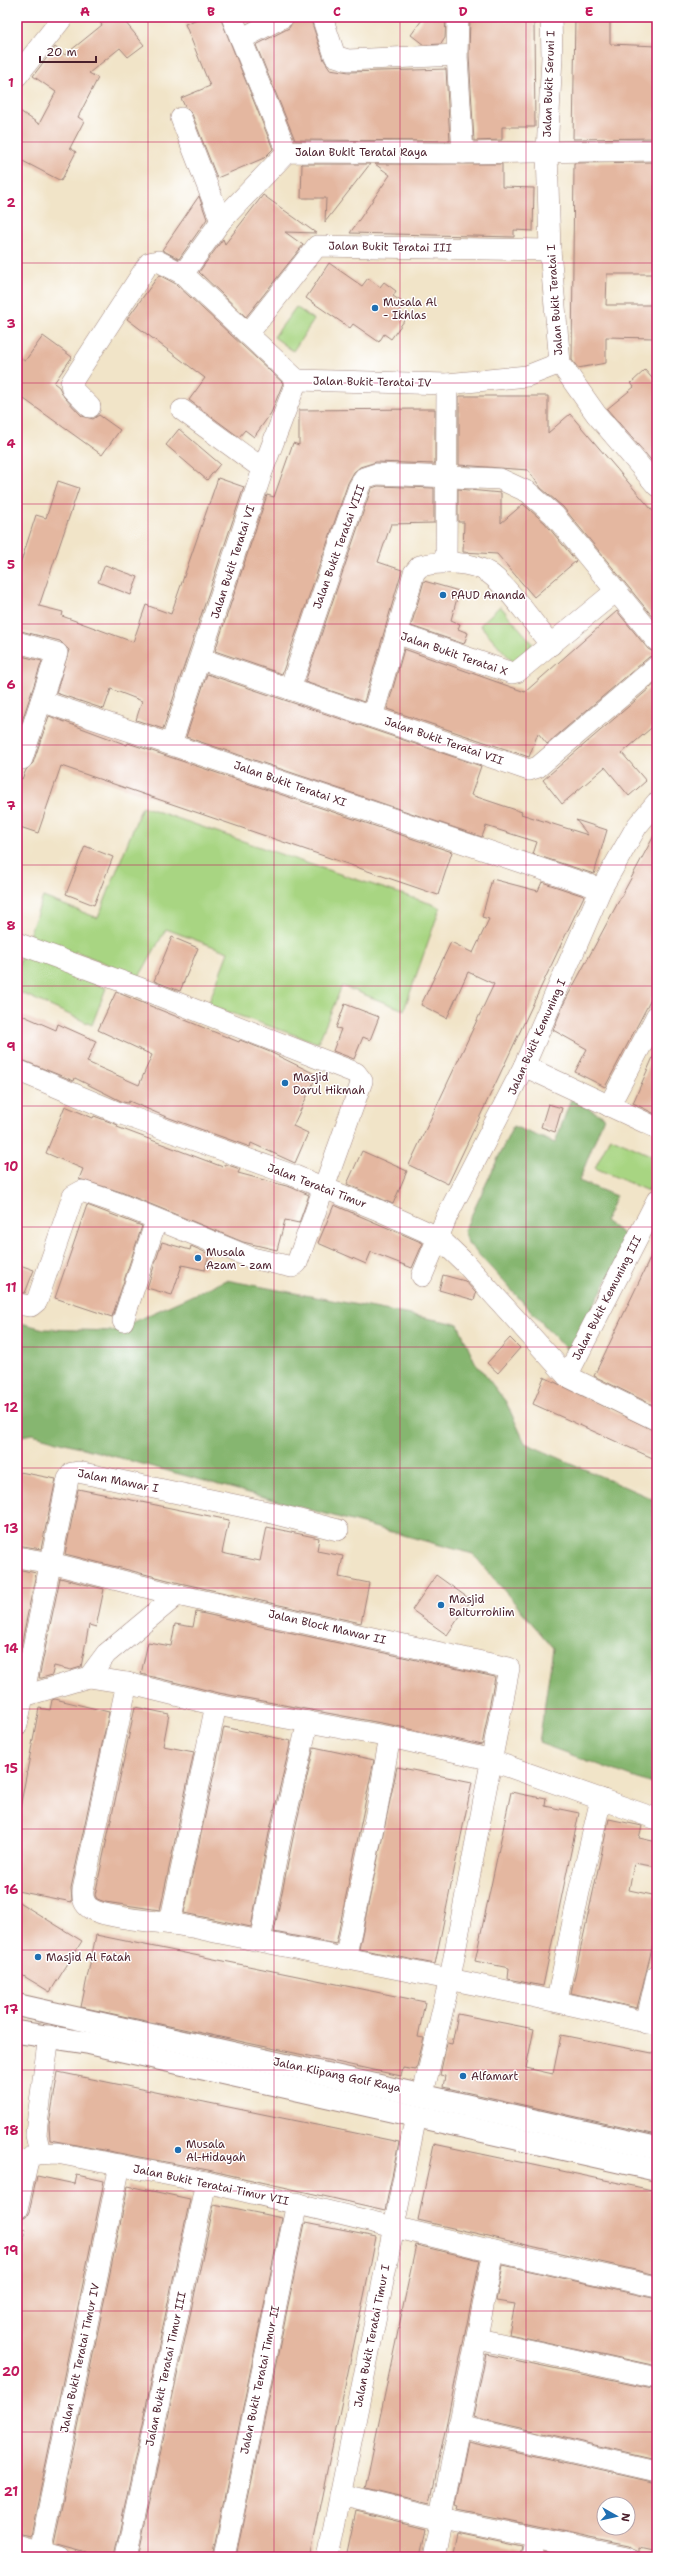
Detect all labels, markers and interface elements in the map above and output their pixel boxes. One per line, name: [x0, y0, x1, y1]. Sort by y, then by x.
text: A: [80, 3, 90, 20]
text: B: [207, 3, 215, 20]
text: C: [333, 3, 341, 20]
text: D: [458, 3, 468, 20]
text: E: [585, 3, 594, 20]
street label: Jalan Bukit Seruni I: [540, 30, 558, 138]
scale bar: [40, 38, 96, 64]
text: 20 m: [46, 44, 77, 60]
text: 1: [8, 74, 14, 91]
street label: Jalan Bukit Teratai Raya: [295, 145, 427, 160]
text: 2: [6, 194, 16, 211]
street label: Jalan Bukit Teratai III: [328, 238, 452, 256]
street label: Jalan Bukit Teratai I: [544, 244, 566, 356]
place label: Musala Al - Ikhlas: [383, 295, 438, 323]
marker: Musala Al - Ikhlas: [370, 303, 380, 313]
text: 3: [6, 315, 16, 332]
street label: Jalan Bukit Teratai IV: [313, 373, 432, 391]
text: 4: [6, 435, 16, 452]
street label: Jalan Bukit Teratai VIII: [310, 483, 368, 611]
street label: Jalan Bukit Teratai VI: [208, 503, 258, 621]
text: 5: [7, 556, 15, 573]
place label: PAUD Ananda: [451, 588, 526, 603]
marker: PAUD Ananda: [438, 590, 448, 600]
street label: Jalan Bukit Teratai X: [399, 629, 509, 679]
text: 6: [6, 676, 16, 693]
street label: Jalan Bukit Teratai VII: [383, 714, 505, 768]
street label: Jalan Bukit Teratai XI: [232, 758, 348, 810]
text: 7: [6, 797, 16, 814]
text: 8: [6, 917, 16, 934]
street label: Jalan Bukit Kemuning I: [505, 977, 569, 1097]
text: 9: [6, 1038, 16, 1055]
place label: Masjid Darul Hikmah: [293, 1070, 365, 1098]
marker: Masjid Darul Hikmah: [280, 1078, 290, 1088]
text: 10: [4, 1158, 18, 1175]
street label: Jalan Teratai Timur: [265, 1160, 369, 1212]
street label: Jalan Bukit Kemuning III: [569, 1233, 645, 1363]
place label: Musala Azam - zam: [206, 1245, 272, 1273]
marker: Musala Azam - zam: [193, 1253, 203, 1263]
text: 11: [5, 1279, 17, 1296]
text: 12: [4, 1399, 18, 1416]
street label: Jalan Mawar I: [76, 1466, 160, 1496]
text: 13: [4, 1520, 18, 1537]
place label: Masjid Baiturrohiim: [449, 1592, 515, 1620]
marker: Masjid Baiturrohiim: [436, 1600, 446, 1610]
street label: Jalan Block Mawar II: [267, 1606, 387, 1648]
text: 14: [4, 1640, 18, 1657]
text: 15: [4, 1760, 18, 1777]
text: 16: [4, 1881, 18, 1898]
place label: Masjid Al Fatah: [46, 1950, 131, 1965]
marker: Masjid Al Fatah: [33, 1952, 43, 1962]
text: 17: [4, 2001, 18, 2018]
street label: Jalan Klipang Golf Raya: [272, 2054, 402, 2096]
place label: Alfamart: [471, 2069, 518, 2084]
marker: Alfamart: [458, 2071, 468, 2081]
text: 18: [4, 2122, 18, 2139]
place label: Musala Al-Hidayah: [186, 2137, 246, 2165]
marker: Musala Al-Hidayah: [173, 2145, 183, 2155]
street label: Jalan Bukit Teratai Timur VII: [132, 2161, 290, 2209]
text: 19: [4, 2242, 18, 2259]
street label: Jalan Bukit Teratai Timur I: [351, 2263, 393, 2409]
street label: Jalan Bukit Teratai Timur IV: [57, 2281, 103, 2434]
street label: Jalan Bukit Teratai Timur III: [142, 2290, 190, 2448]
street label: Jalan Bukit Teratai Timur II: [237, 2304, 283, 2456]
text: 20: [2, 2363, 20, 2380]
text: 21: [4, 2483, 18, 2500]
north arrow: [596, 2496, 636, 2536]
text: N: [617, 2512, 633, 2523]

